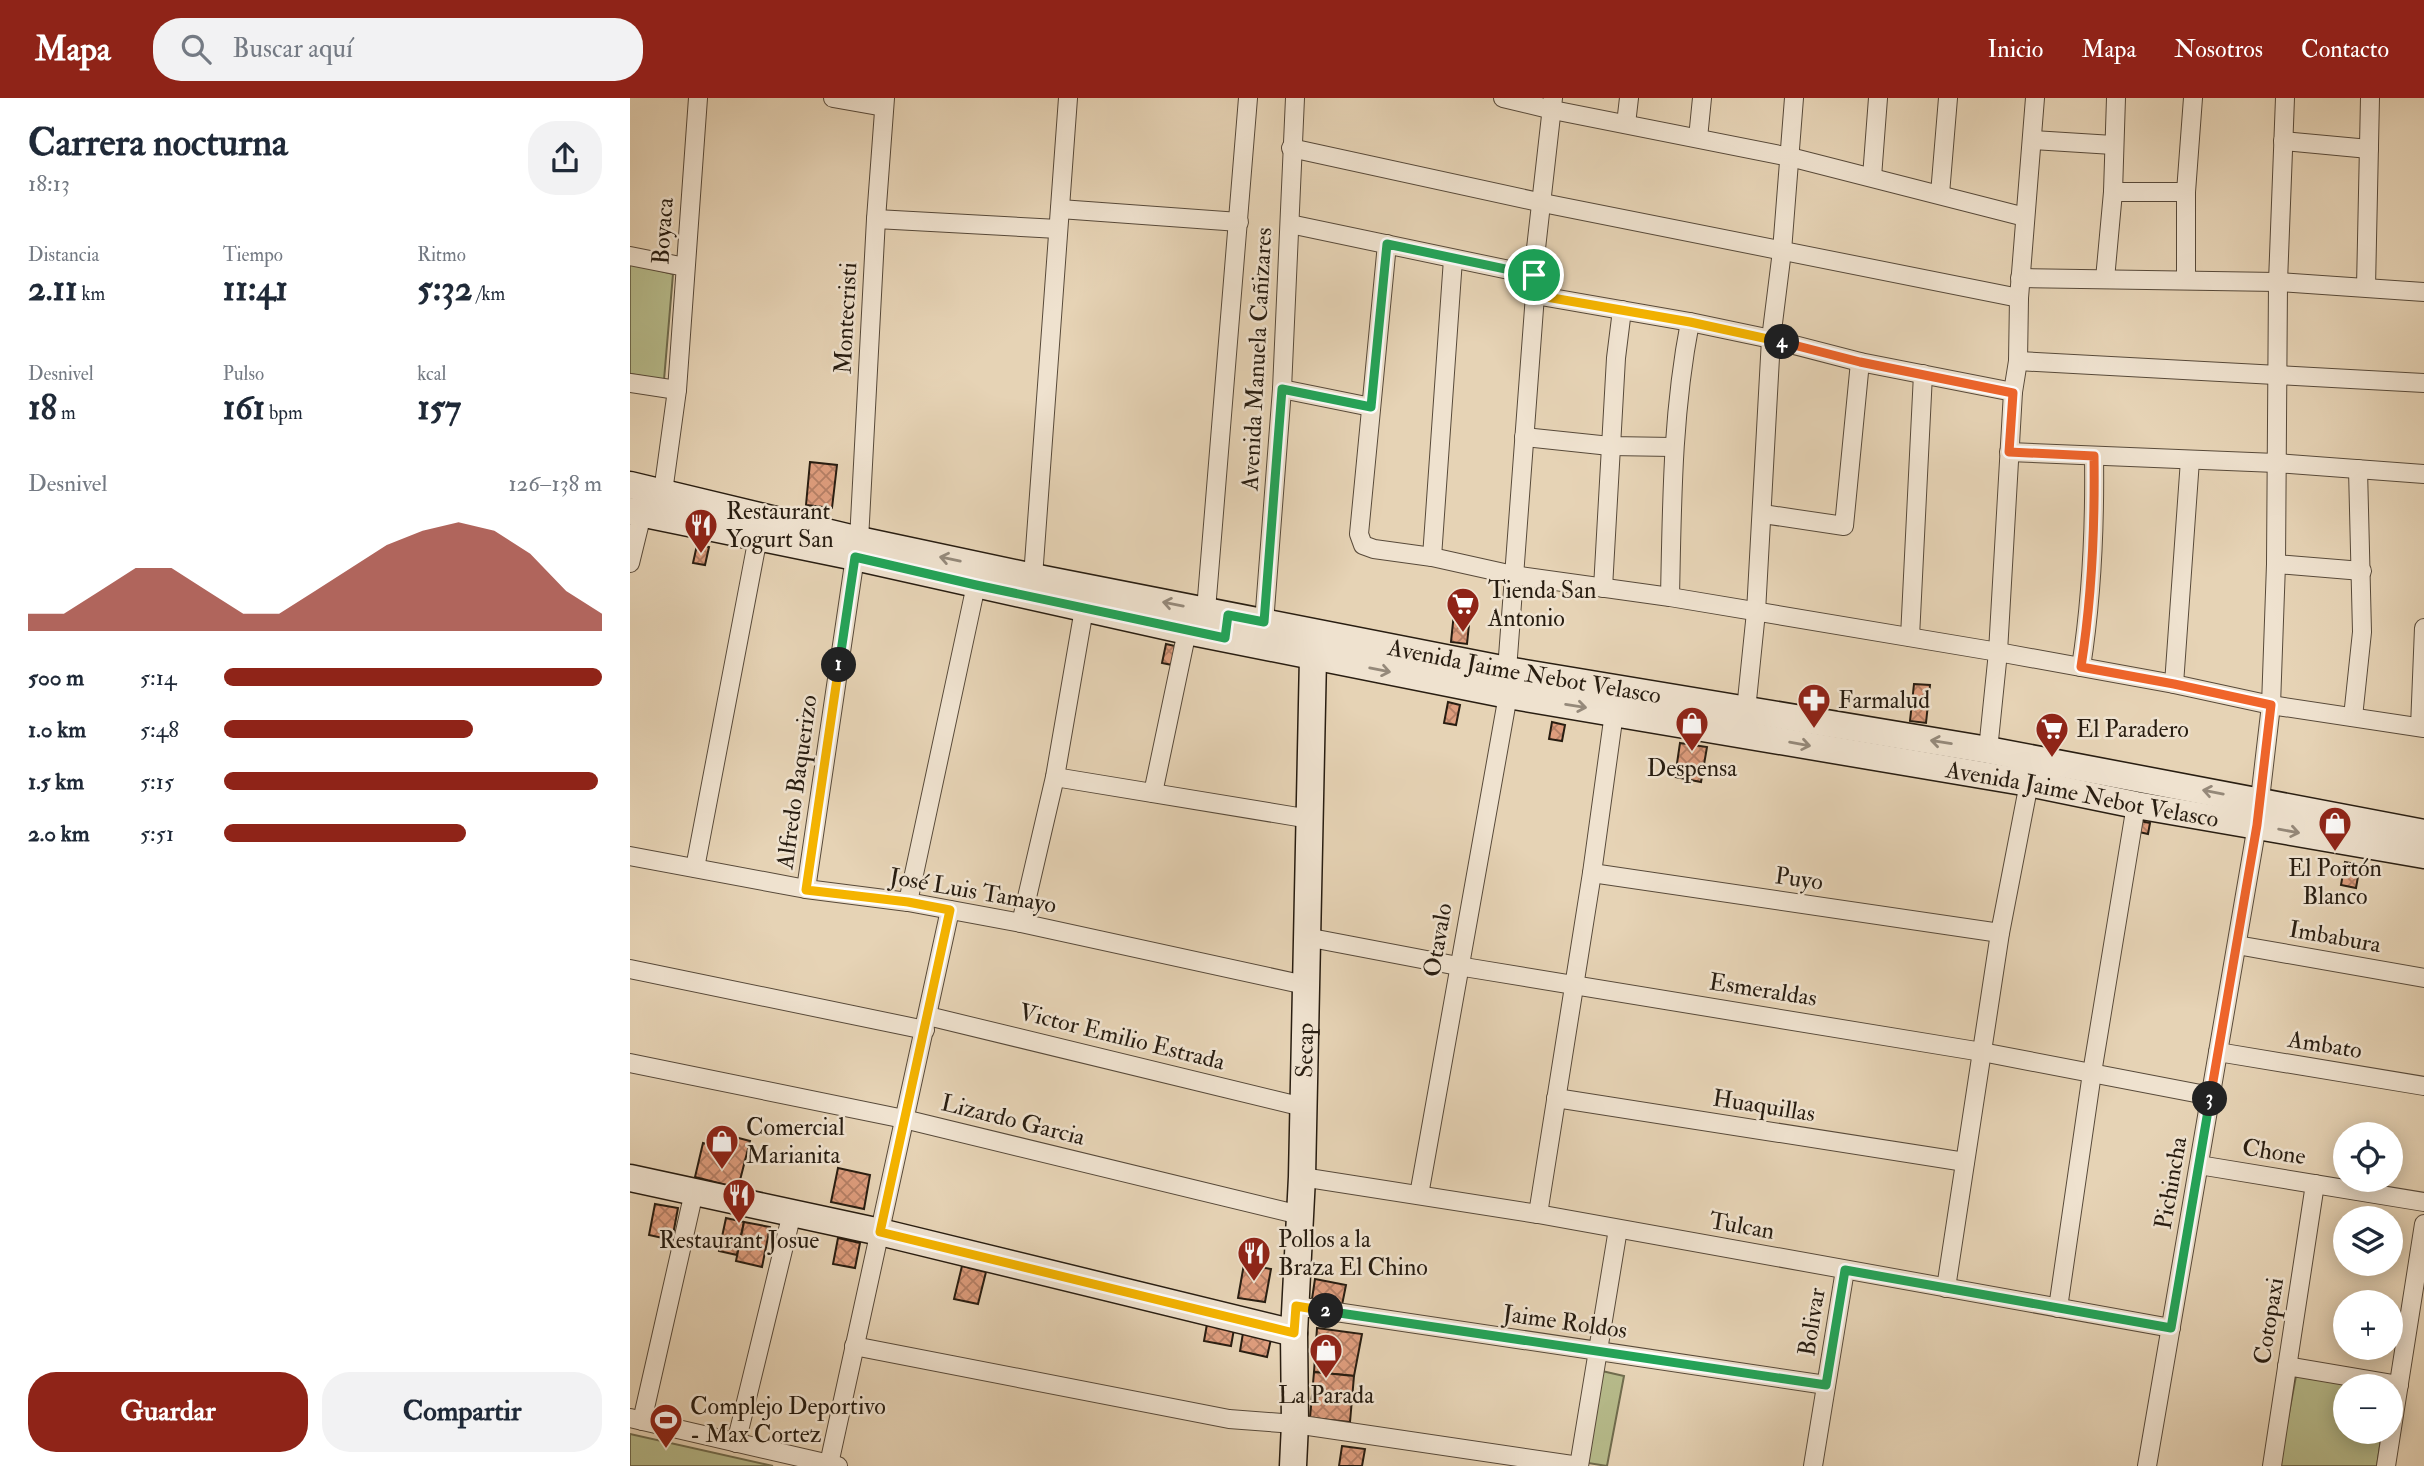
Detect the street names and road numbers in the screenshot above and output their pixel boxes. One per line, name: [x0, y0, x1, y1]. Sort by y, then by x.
street label: Boyaca: [645, 195, 681, 266]
street label: Avenida Manuela Cañizares: [1235, 227, 1279, 492]
street label: Montecristi: [828, 261, 864, 375]
street label: Avenida Jaime Nebot Velasco: [1384, 631, 1664, 711]
street label: Alfredo Baquerizo: [769, 693, 825, 872]
street label: Avenida Jaime Nebot Velasco: [1943, 754, 2221, 835]
street label: Puyo: [1773, 860, 1825, 898]
street label: José Luis Tamayo: [886, 861, 1059, 921]
street label: Otavalo: [1416, 901, 1460, 979]
street label: Imbabura: [2287, 914, 2384, 961]
street label: Esmeraldas: [1707, 966, 1819, 1014]
street label: Victor Emilio Estrada: [1016, 996, 1229, 1078]
street label: Secap: [1289, 1022, 1321, 1078]
street label: Ambato: [2285, 1024, 2364, 1066]
street label: Huaquillas: [1710, 1083, 1818, 1129]
street label: Lizardo Garcia: [938, 1087, 1089, 1153]
street label: Chone: [2240, 1132, 2308, 1172]
street label: Pichincha: [2148, 1133, 2195, 1232]
street label: Tulcan: [1707, 1205, 1777, 1247]
street label: Cotopaxi: [2247, 1275, 2291, 1367]
street label: Bolivar: [1791, 1286, 1833, 1358]
street label: Jaime Roldos: [1500, 1298, 1629, 1346]

